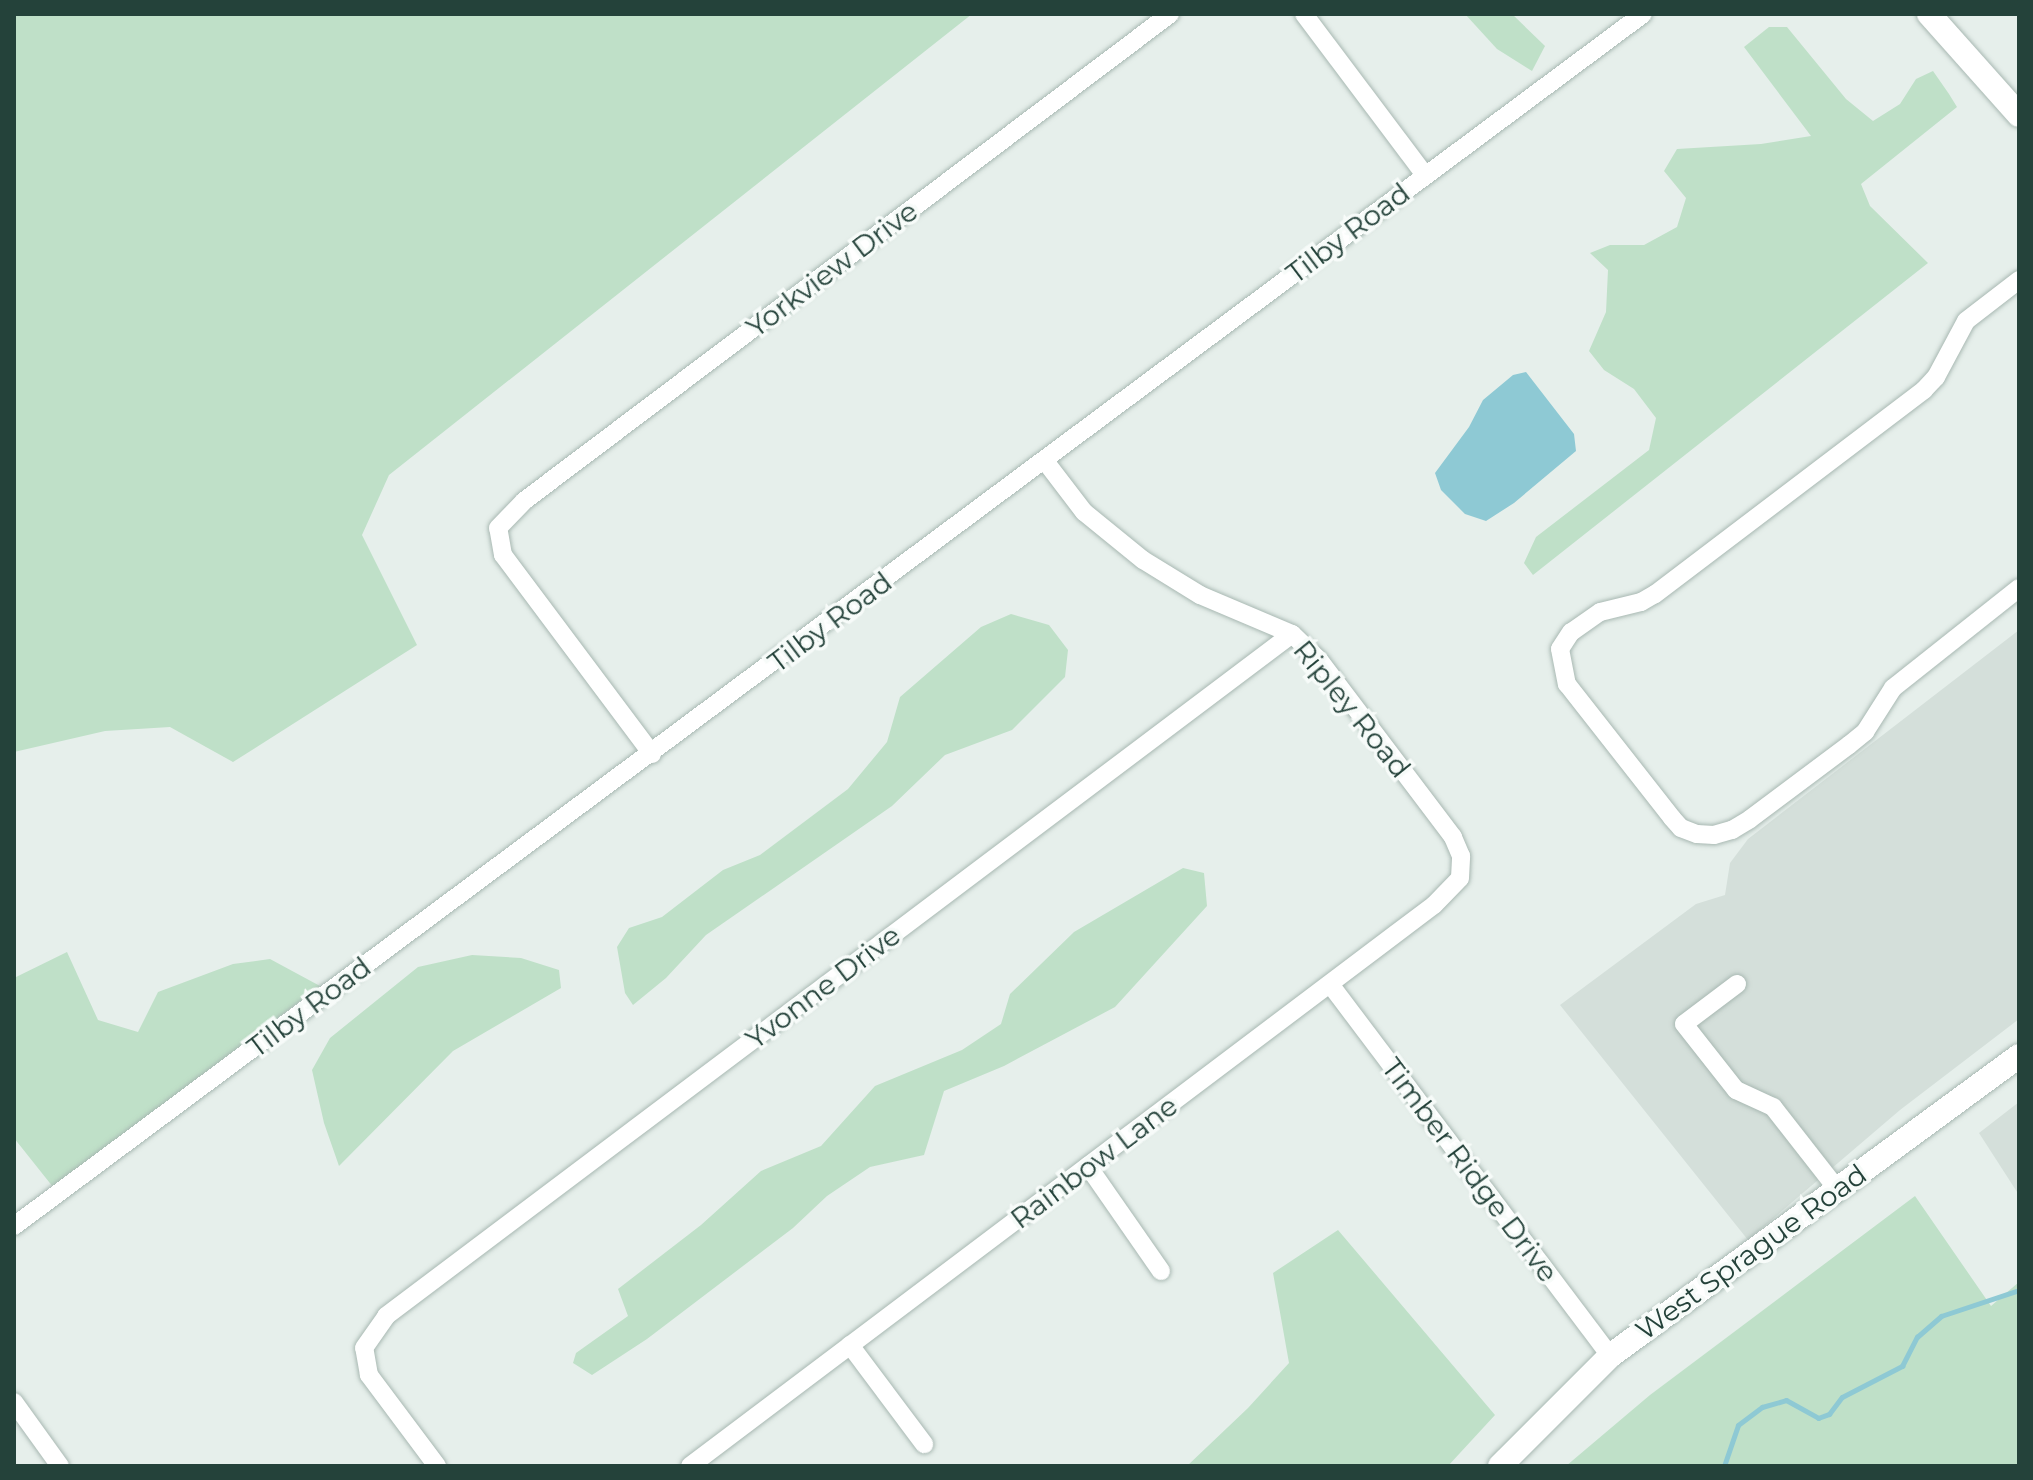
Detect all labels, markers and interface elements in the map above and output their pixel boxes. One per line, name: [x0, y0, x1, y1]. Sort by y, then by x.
street label: Tilby Road: [1280, 176, 1416, 290]
street label: Yorkview Drive: [740, 194, 924, 344]
street label: Tilby Road: [762, 565, 898, 679]
street label: Ripley Road: [1286, 634, 1418, 784]
street label: Yvonne Drive: [739, 918, 907, 1056]
street label: Tilby Road: [241, 950, 377, 1064]
street label: Timber Ridge Drive: [1375, 1052, 1565, 1288]
street label: Rainbow Lane: [1004, 1088, 1184, 1236]
street label: West Sprague Road: [1629, 1157, 1873, 1347]

